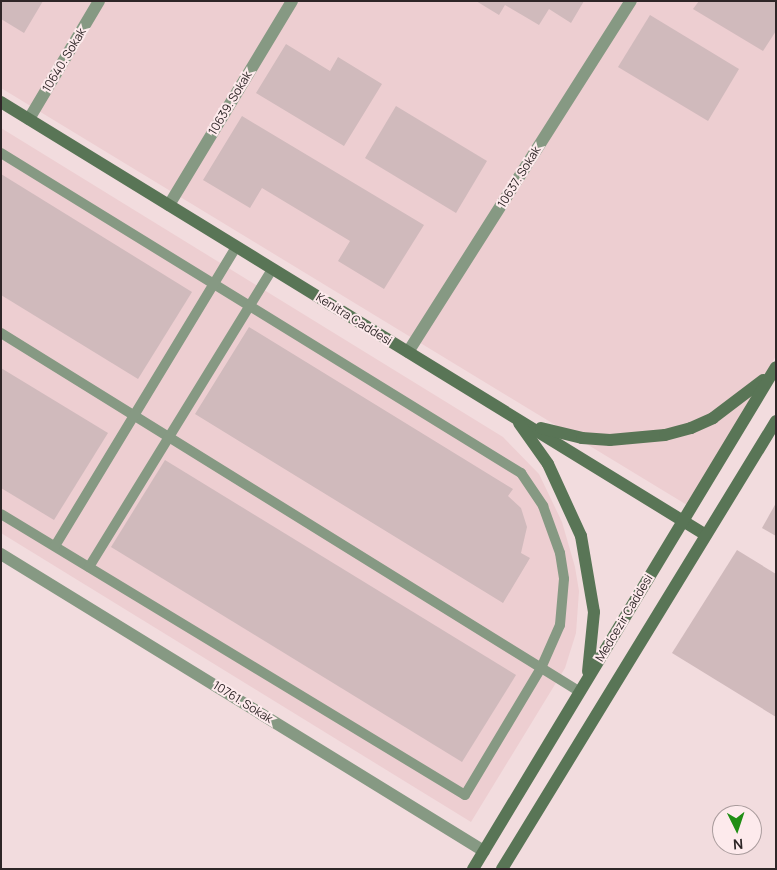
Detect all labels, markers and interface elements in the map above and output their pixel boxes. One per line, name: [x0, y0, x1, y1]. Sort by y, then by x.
street label: 10640. Sokak: [39, 25, 89, 95]
street label: 10639. Sokak: [205, 69, 255, 137]
street label: 10637. Sokak: [494, 144, 544, 210]
street label: Kenitra Caddesi: [313, 290, 395, 348]
street label: Medcezir Caddesi: [592, 572, 656, 664]
street label: 10761. Sokak: [210, 678, 276, 726]
north arrow: [712, 805, 762, 855]
text: N: [732, 835, 744, 854]

